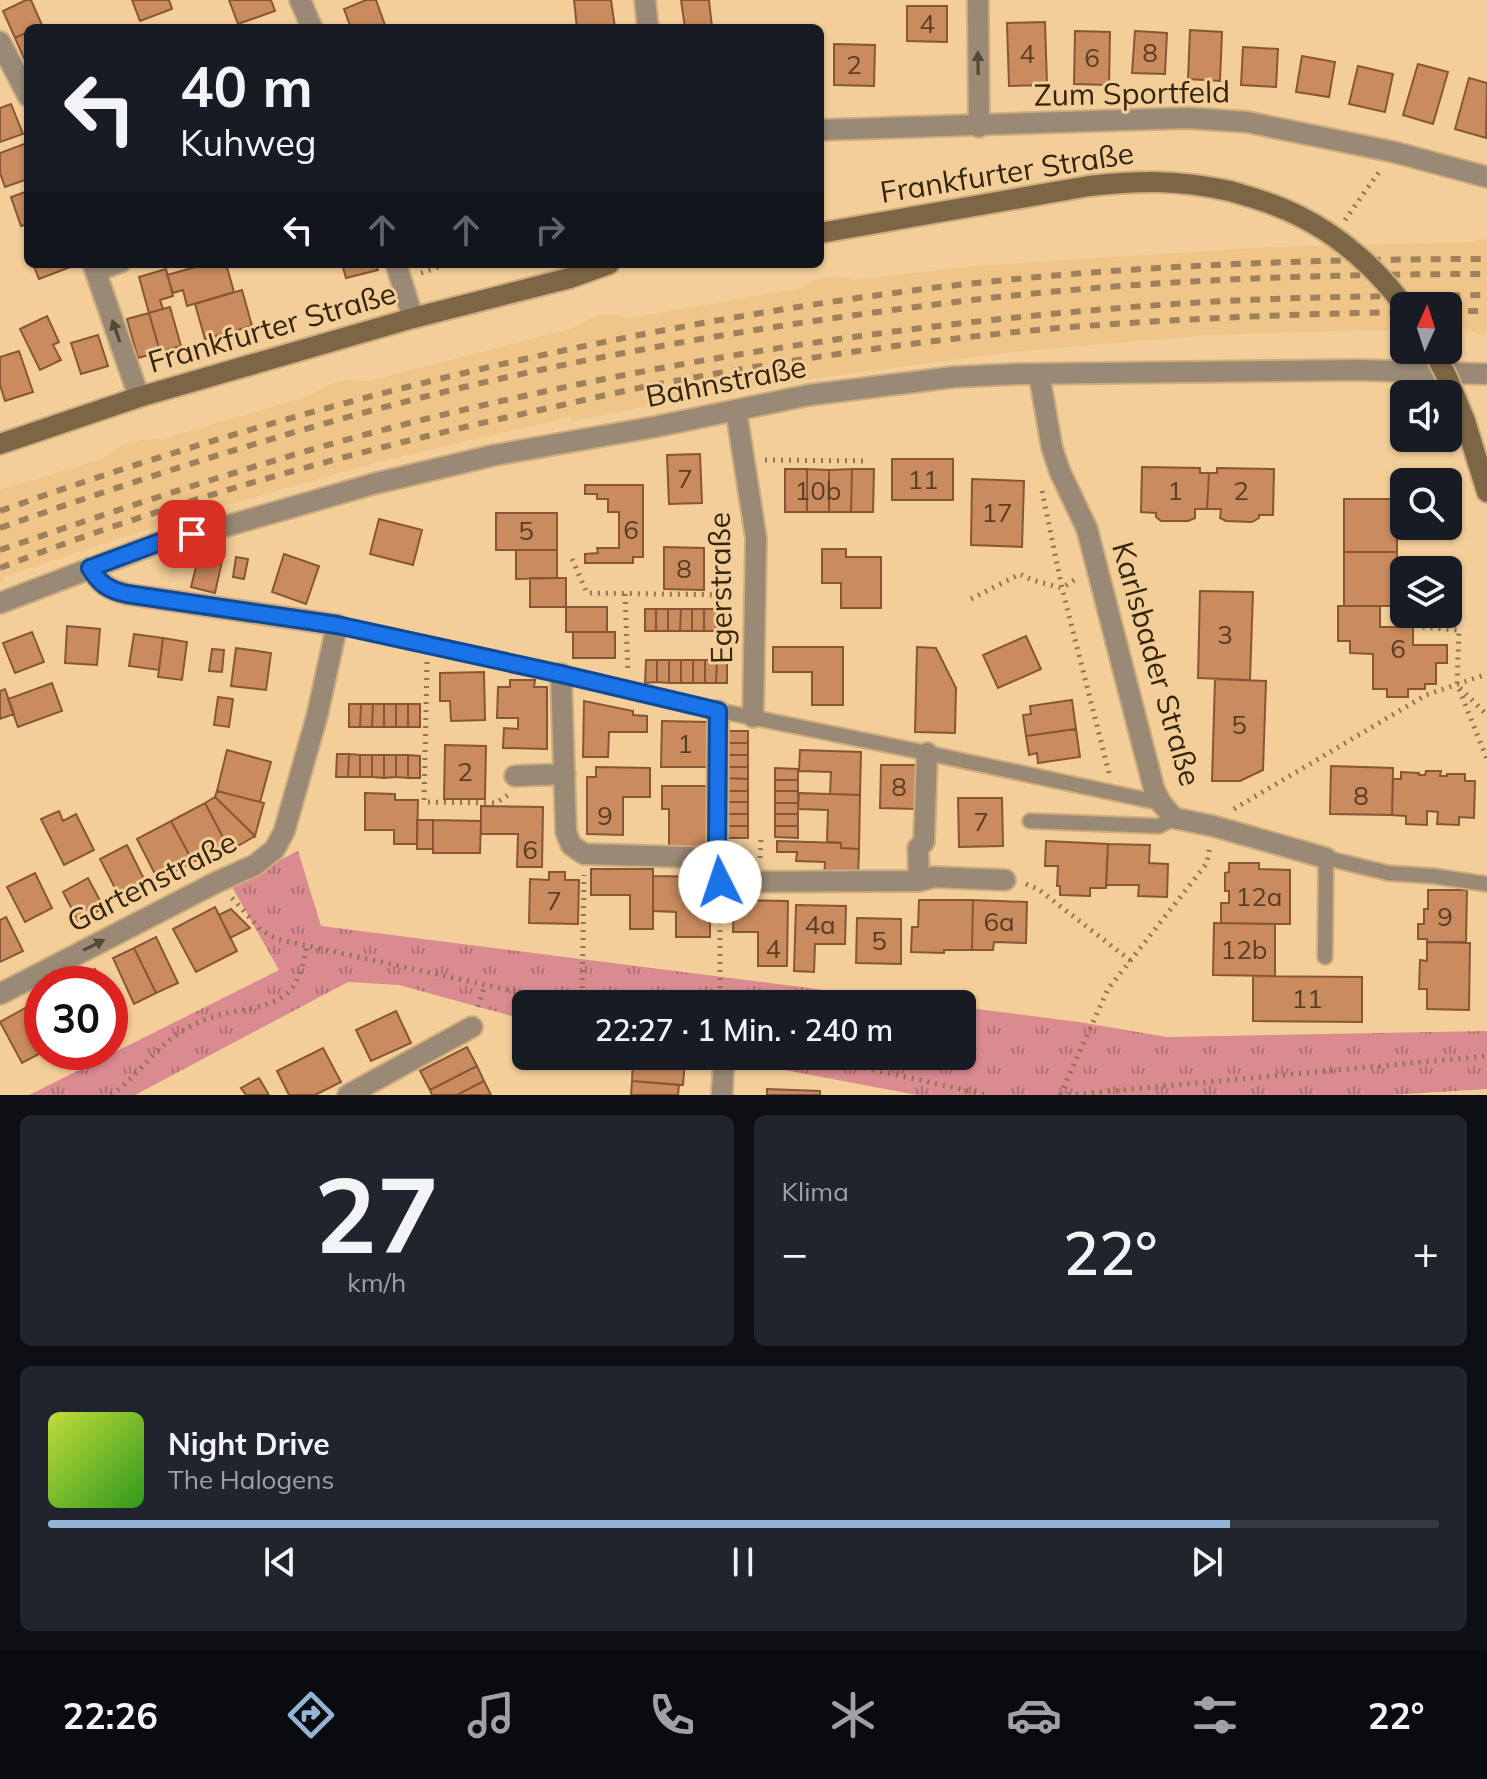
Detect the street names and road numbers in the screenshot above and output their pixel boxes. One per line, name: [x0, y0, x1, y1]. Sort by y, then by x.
street label: Zum Sportfeld: [1034, 72, 1230, 114]
street label: Frankfurter Straße: [877, 133, 1136, 211]
street label: Frankfurter Straße: [143, 273, 400, 381]
street label: Bahnstraße: [642, 347, 809, 415]
street label: Egerstraße: [700, 512, 740, 664]
street label: Karlsbader Straße: [1104, 537, 1210, 790]
street label: Gartenstraße: [60, 822, 243, 940]

